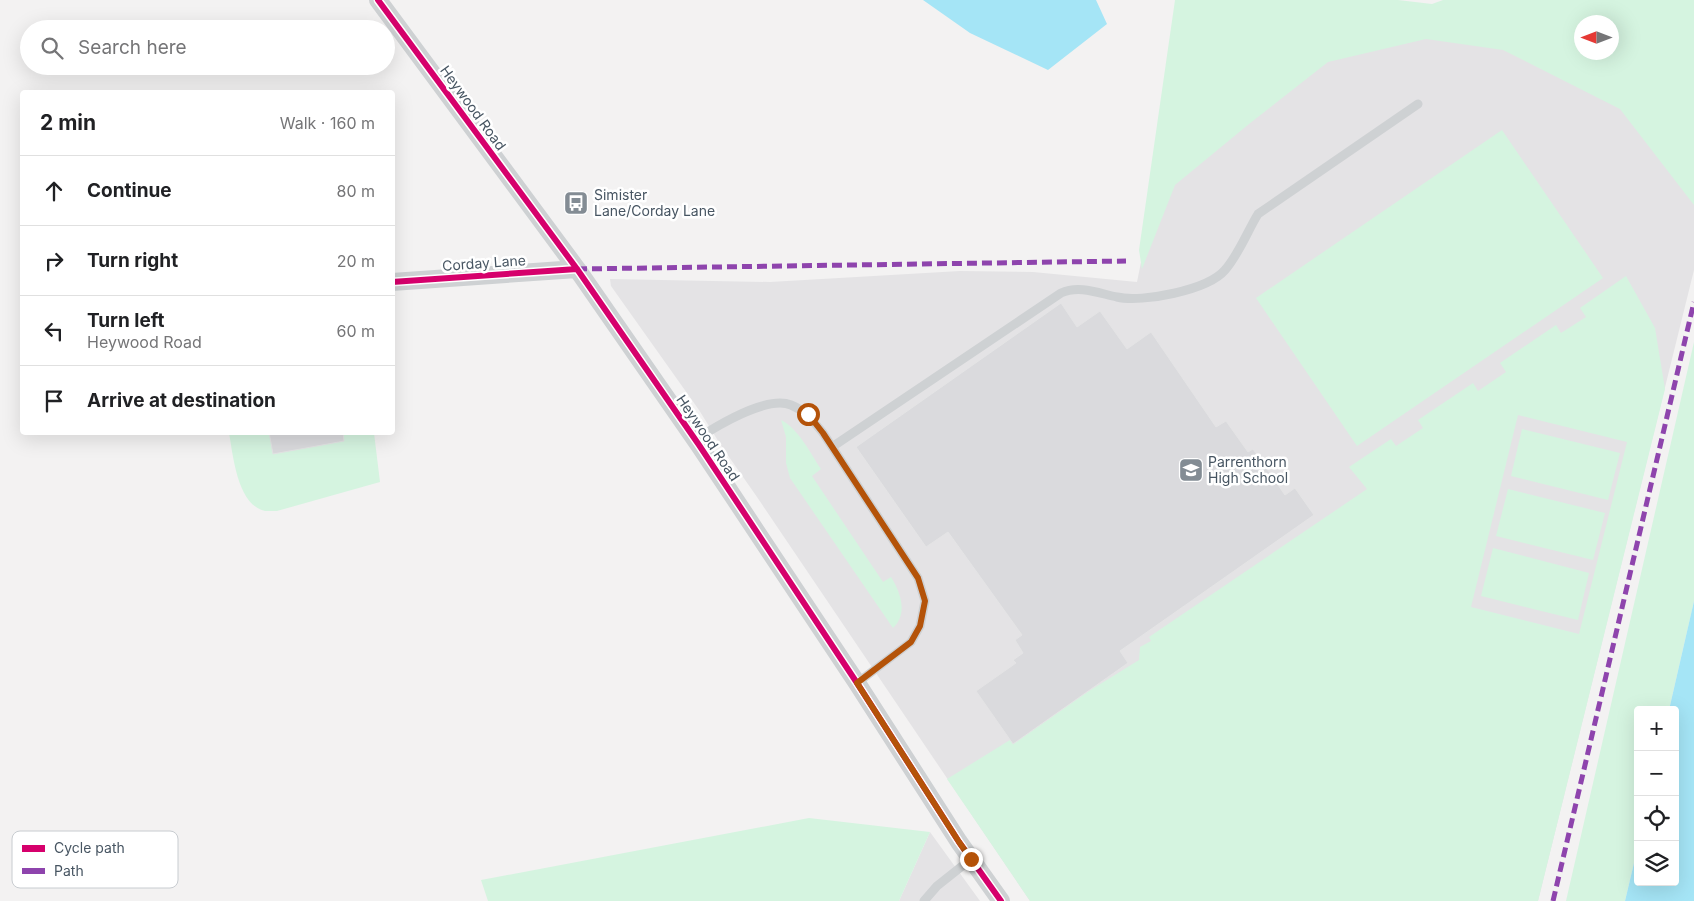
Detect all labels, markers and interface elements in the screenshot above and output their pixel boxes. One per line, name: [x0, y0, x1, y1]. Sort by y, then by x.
north arrow: [1574, 15, 1619, 60]
search box: [20, 20, 395, 75]
icon: search: [38, 34, 66, 62]
text: Search here: [78, 36, 187, 59]
street label: Heywood Road: [437, 62, 510, 153]
text: 2 min: [40, 110, 96, 135]
text: Walk · 160 m: [280, 113, 375, 133]
icon: ahead: [40, 177, 68, 205]
text: Continue: [87, 179, 172, 202]
text: 80 m: [336, 181, 375, 201]
place label: Simister Lane/Corday Lane: [594, 186, 715, 219]
bus stop icon: Simister Lane/Corday Lane: [563, 190, 589, 216]
icon: right: [40, 247, 68, 275]
text: Turn right: [87, 249, 178, 272]
text: 20 m: [337, 251, 375, 271]
street label: Corday Lane: [442, 251, 526, 274]
text: Turn left: [87, 309, 165, 332]
icon: left: [40, 317, 68, 345]
text: 60 m: [336, 321, 375, 341]
text: Heywood Road: [87, 332, 202, 352]
icon: arrive: [40, 387, 68, 415]
text: Arrive at destination: [87, 389, 276, 412]
street label: Heywood Road: [673, 391, 744, 484]
route start: [797, 403, 820, 426]
place label: Parrenthorn High School: [1208, 453, 1288, 486]
school or university icon: Parrenthorn High School: [1178, 457, 1204, 483]
map controls: [1634, 706, 1679, 886]
button: +: [1634, 706, 1679, 751]
button: −: [1634, 751, 1679, 796]
button: locate: [1634, 796, 1679, 841]
legend: [12, 831, 178, 888]
text: Cycle path: [54, 839, 125, 856]
button: layers: [1634, 841, 1679, 886]
route end: [960, 848, 983, 871]
text: Path: [54, 862, 84, 879]

